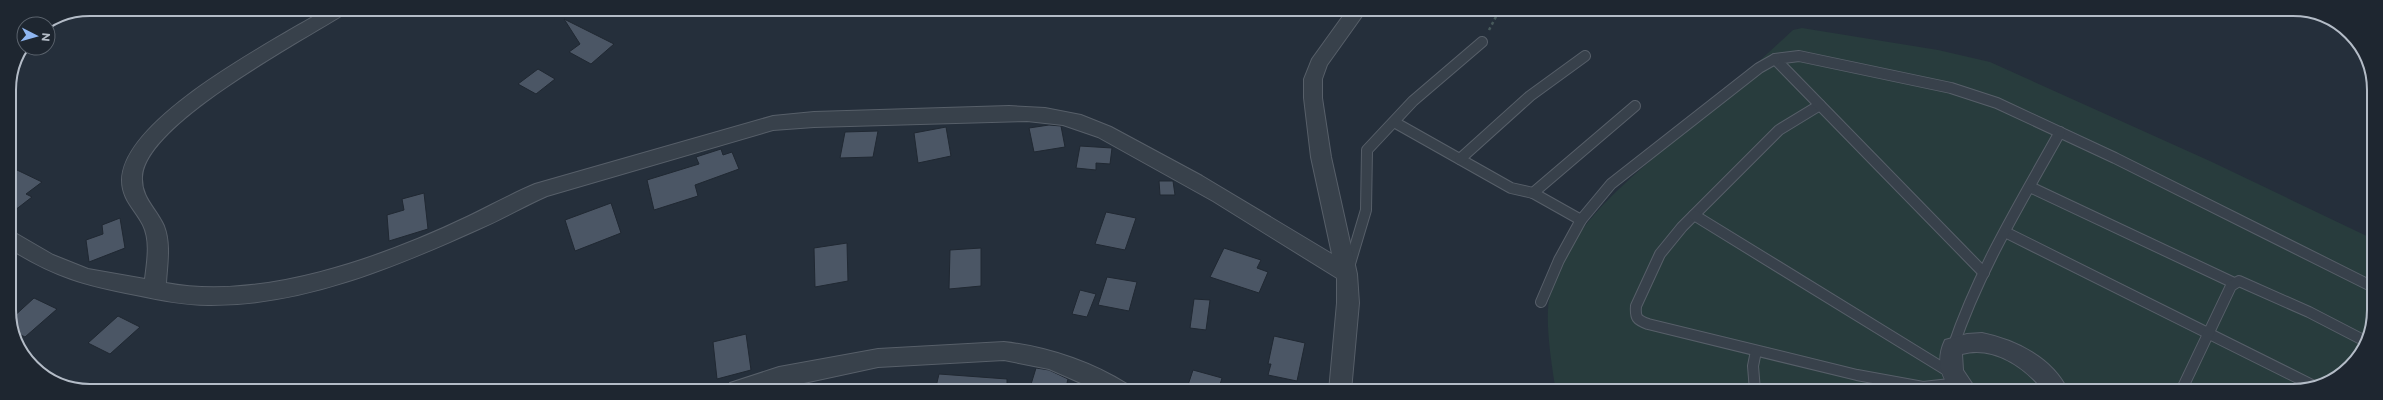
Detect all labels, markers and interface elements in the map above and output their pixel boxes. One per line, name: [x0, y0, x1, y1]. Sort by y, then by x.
north arrow: [16, 16, 56, 56]
text: N: [39, 32, 53, 42]

